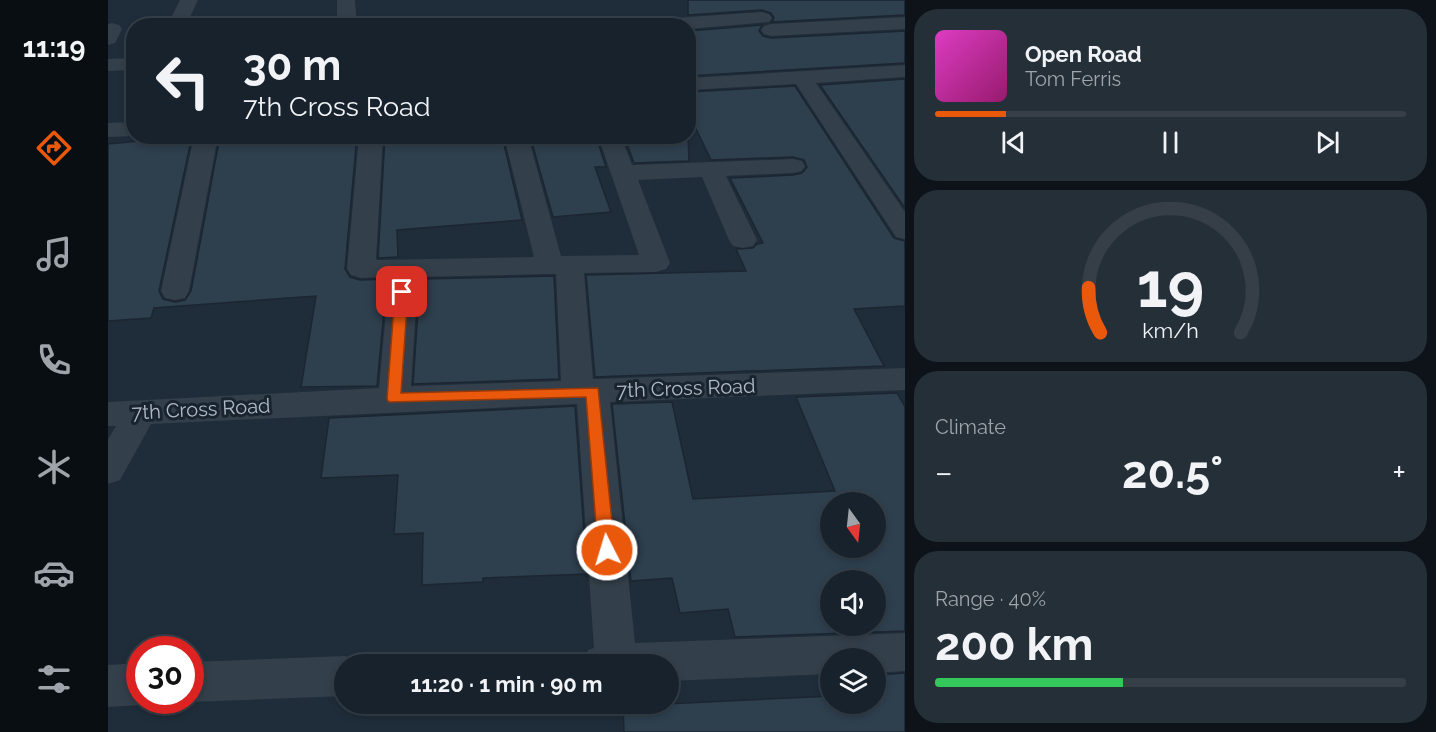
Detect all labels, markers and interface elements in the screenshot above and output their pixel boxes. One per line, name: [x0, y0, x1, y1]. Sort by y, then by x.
text: 11:19: [23, 32, 85, 63]
text: 30 m: [243, 41, 341, 90]
text: Open Road: [1025, 41, 1142, 67]
icon: left: [144, 42, 222, 120]
text: Tom Ferris: [1025, 67, 1121, 91]
text: 7th Cross Road: [243, 91, 430, 122]
icon: previous: [997, 126, 1030, 159]
icon: pause: [1154, 126, 1187, 159]
icon: next: [1311, 126, 1344, 159]
icon: directions: [33, 127, 75, 169]
icon: music: [33, 233, 75, 275]
text: 19: [1137, 248, 1204, 322]
pin: [376, 266, 427, 317]
icon: arrive: [385, 275, 418, 308]
text: km/h: [1142, 318, 1199, 343]
icon: phone: [33, 339, 75, 381]
street label: 7th Cross Road: [616, 374, 756, 402]
street label: 7th Cross Road: [131, 393, 271, 425]
text: Climate: [935, 415, 1006, 439]
icon: climate: [33, 446, 75, 488]
text: 20.5°: [1122, 446, 1223, 499]
text: −: [935, 453, 953, 492]
text: +: [1392, 453, 1406, 492]
north arrow: [820, 492, 886, 558]
map controls: [820, 492, 886, 714]
position arrow: [575, 518, 639, 582]
icon: car: [33, 552, 75, 594]
button: sound: [820, 570, 886, 636]
text: Range · 40%: [935, 587, 1046, 611]
text: 200 km: [935, 618, 1093, 671]
speed limit sign: 30: [126, 636, 204, 714]
button: layers: [820, 648, 886, 714]
icon: filters: [33, 658, 75, 700]
text: 11:20 · 1 min · 90 m: [411, 671, 602, 697]

